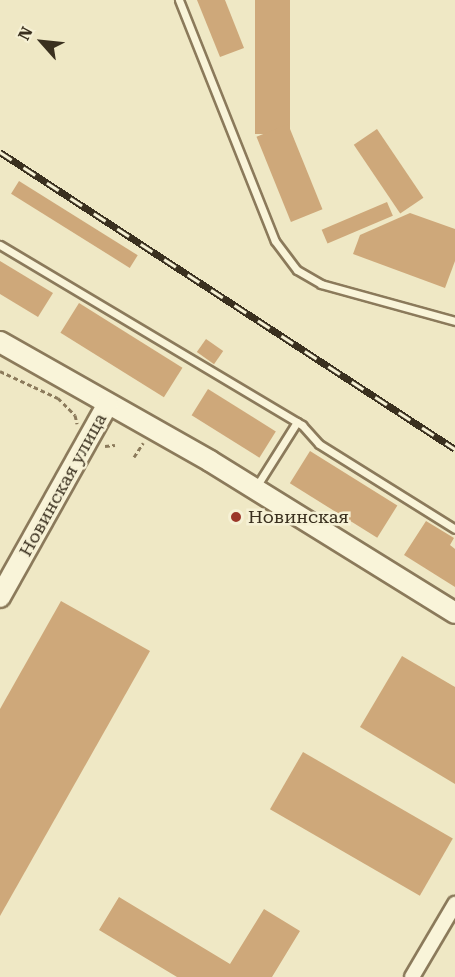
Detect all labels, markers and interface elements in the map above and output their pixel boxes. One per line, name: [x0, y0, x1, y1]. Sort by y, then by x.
north arrow: [12, 12, 72, 72]
text: N: [14, 24, 37, 43]
street label: Новинская улица: [15, 410, 111, 560]
place label: Новинская: [248, 506, 349, 528]
marker: Новинская: [229, 510, 243, 524]

